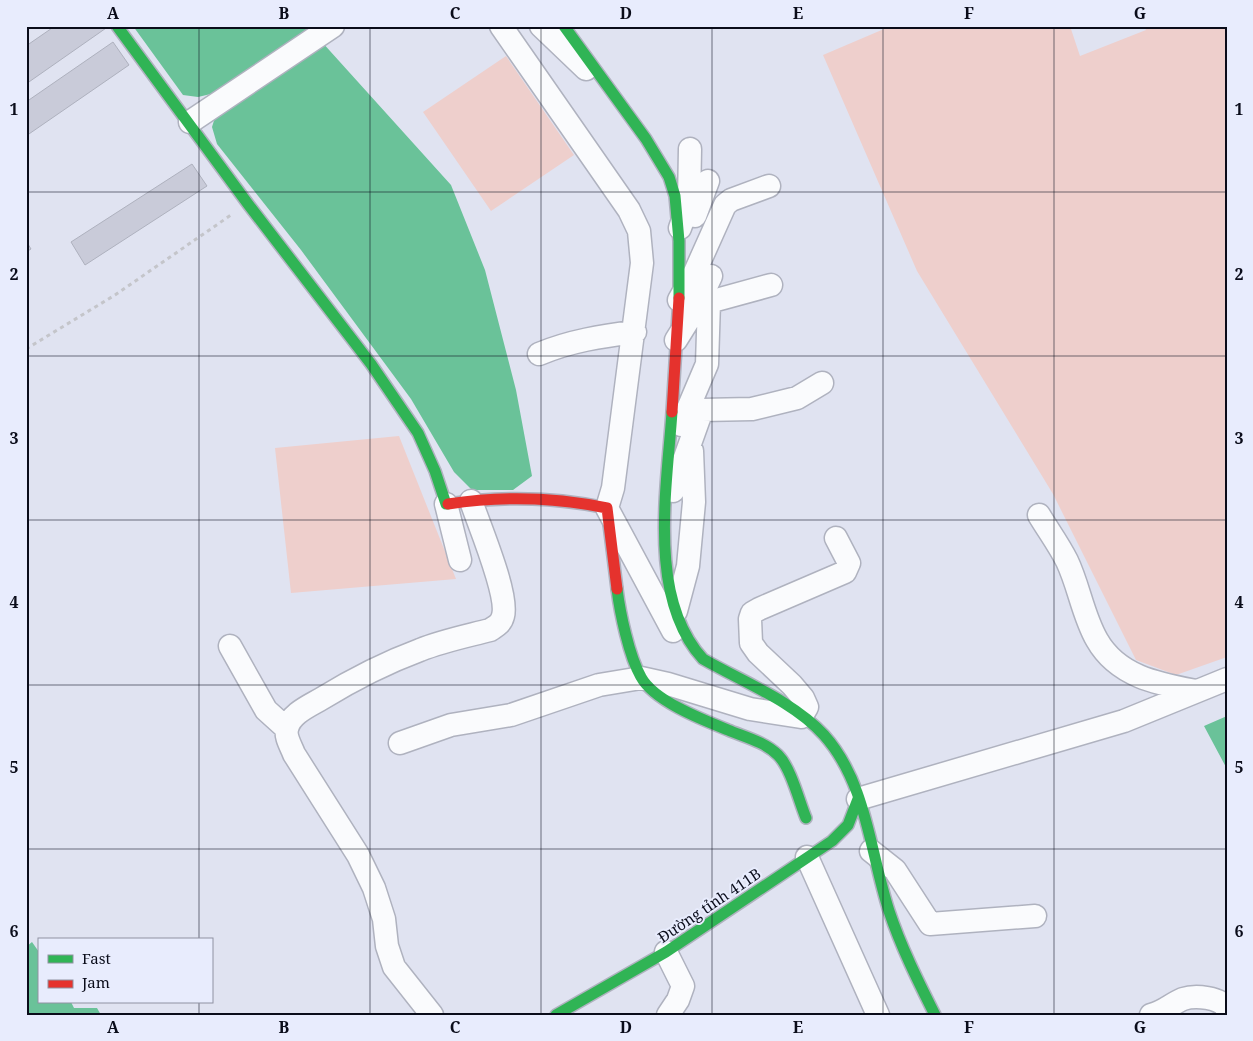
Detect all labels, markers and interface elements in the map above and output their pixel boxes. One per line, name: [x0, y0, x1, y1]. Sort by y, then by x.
text: A: [107, 2, 120, 24]
text: B: [279, 2, 290, 24]
text: C: [450, 2, 461, 24]
text: D: [620, 2, 632, 24]
text: E: [793, 2, 803, 24]
text: F: [964, 2, 974, 24]
text: G: [1134, 2, 1146, 24]
text: 1: [9, 98, 19, 120]
text: 1: [1234, 98, 1244, 120]
text: 2: [9, 263, 19, 285]
text: 2: [1234, 263, 1244, 285]
text: 3: [9, 427, 19, 449]
text: 3: [1234, 427, 1244, 449]
text: 4: [9, 591, 19, 613]
text: 4: [1234, 591, 1244, 613]
text: 5: [9, 756, 19, 778]
text: 5: [1234, 756, 1244, 778]
street label: Đường tỉnh 411B: [654, 863, 764, 947]
text: 6: [9, 920, 19, 942]
text: 6: [1234, 920, 1244, 942]
legend: [38, 938, 212, 1004]
text: Fast: [82, 948, 111, 968]
text: Jam: [81, 972, 110, 992]
text: A: [107, 1016, 120, 1038]
text: B: [279, 1016, 290, 1038]
text: C: [450, 1016, 461, 1038]
text: D: [620, 1016, 632, 1038]
text: E: [793, 1016, 803, 1038]
text: F: [964, 1016, 974, 1038]
text: G: [1134, 1016, 1146, 1038]

